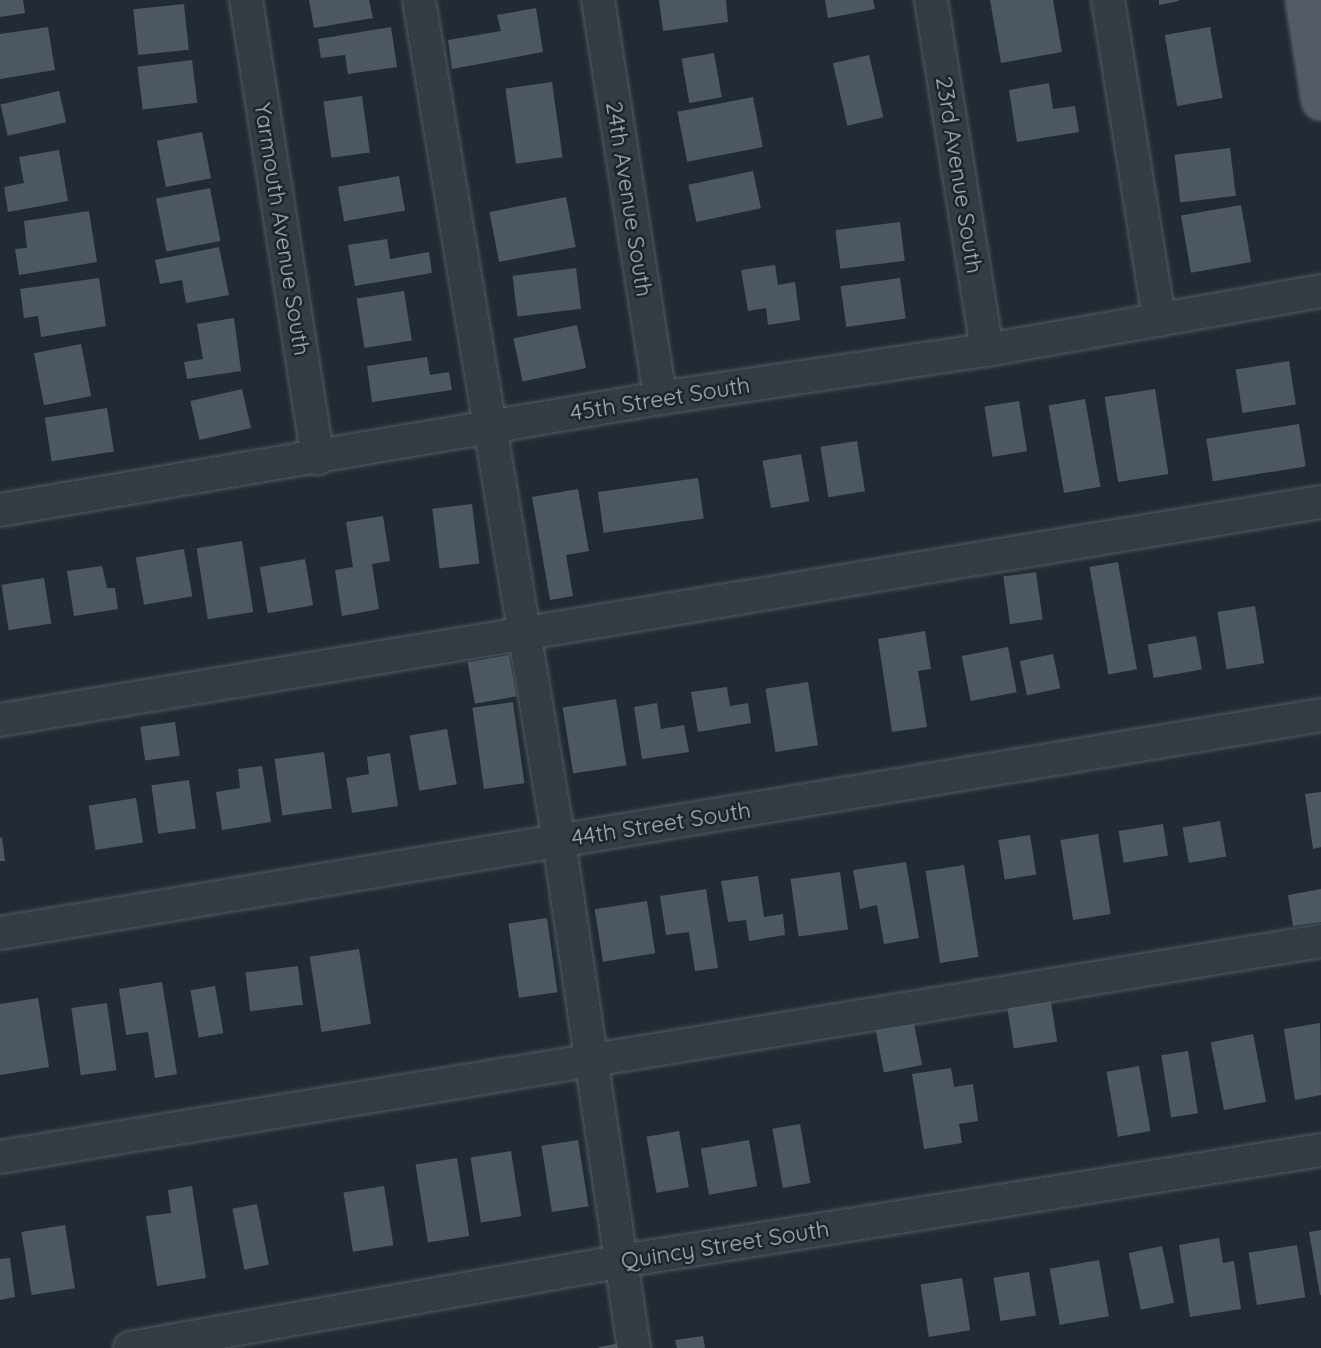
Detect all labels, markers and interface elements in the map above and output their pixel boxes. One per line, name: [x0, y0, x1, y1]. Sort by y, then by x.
street label: 23rd Avenue South: [930, 75, 988, 275]
street label: 24th Avenue South: [600, 99, 658, 299]
street label: Yarmouth Avenue South: [248, 101, 316, 357]
street label: 45th Street South: [568, 371, 752, 427]
street label: 44th Street South: [569, 796, 753, 852]
street label: Quincy Street South: [619, 1215, 831, 1275]

